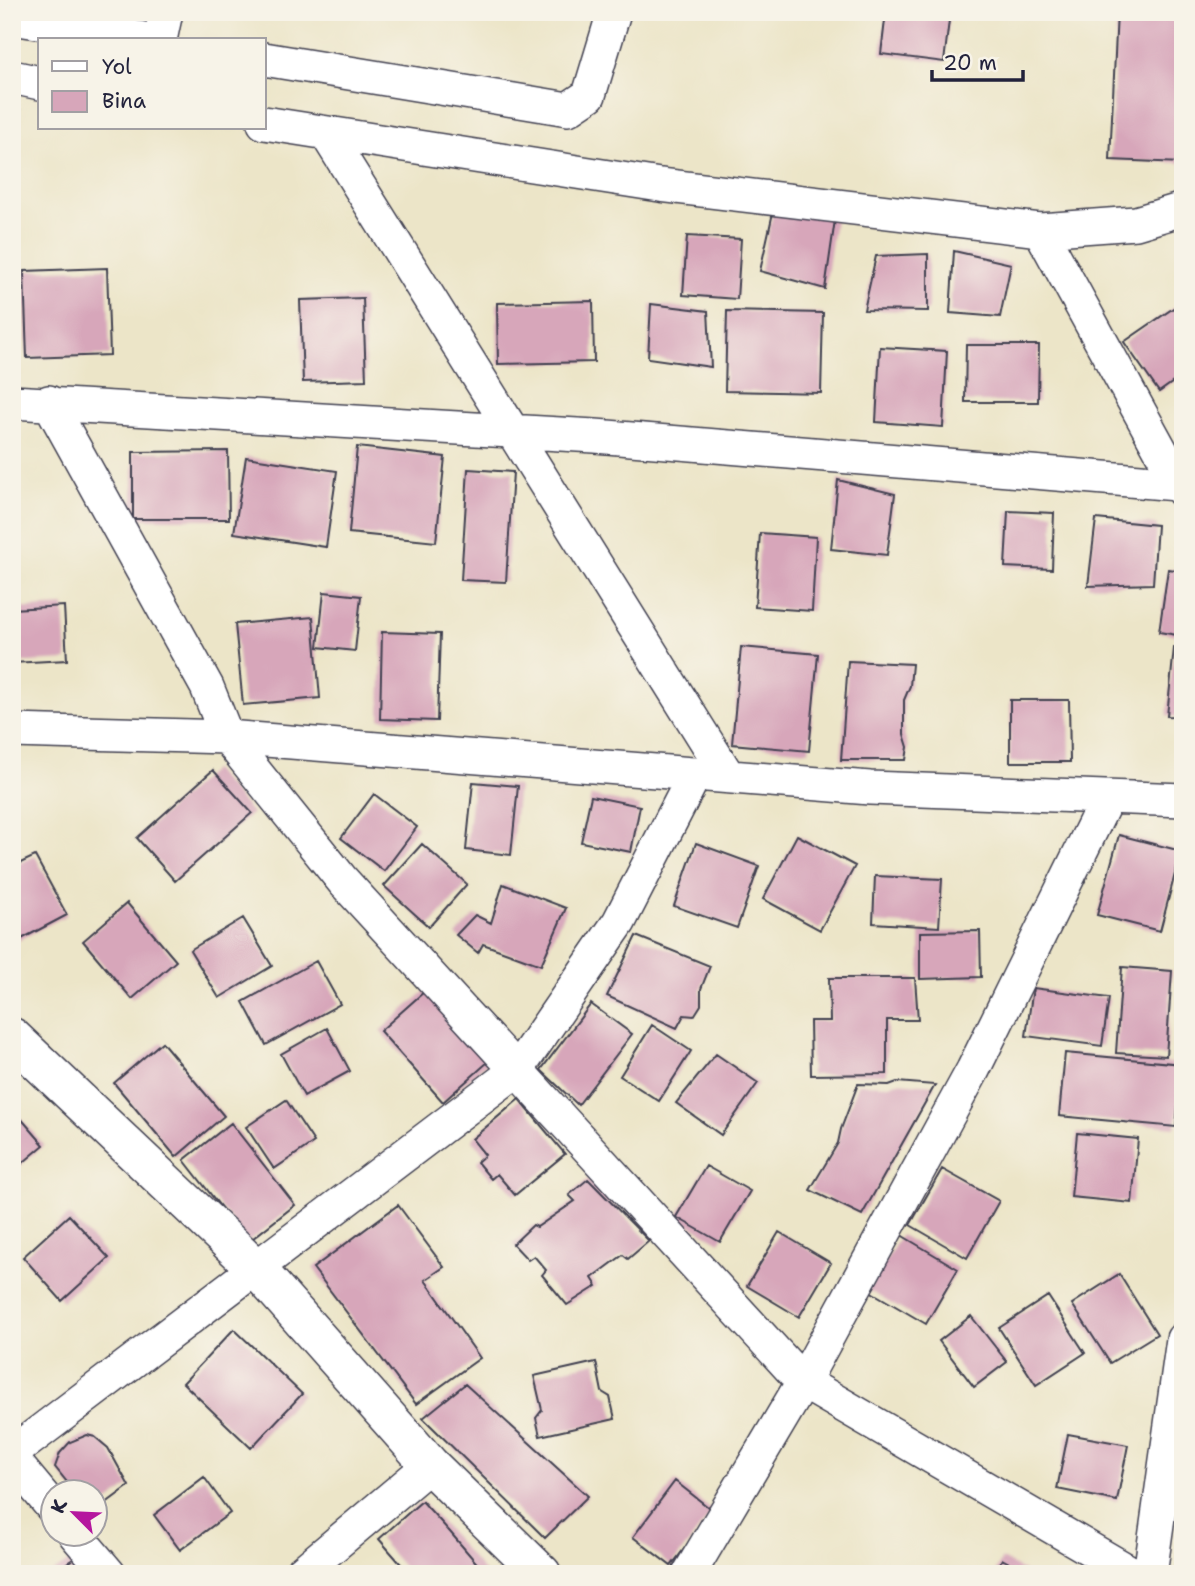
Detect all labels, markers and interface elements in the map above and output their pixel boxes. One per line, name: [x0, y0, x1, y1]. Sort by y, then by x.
legend: [38, 38, 266, 130]
scale bar: [932, 38, 1024, 82]
text: 20 m: [943, 49, 997, 77]
text: Yol: [102, 53, 132, 81]
text: Bina: [102, 87, 146, 115]
north arrow: [38, 1478, 108, 1548]
text: K: [45, 1495, 73, 1517]

